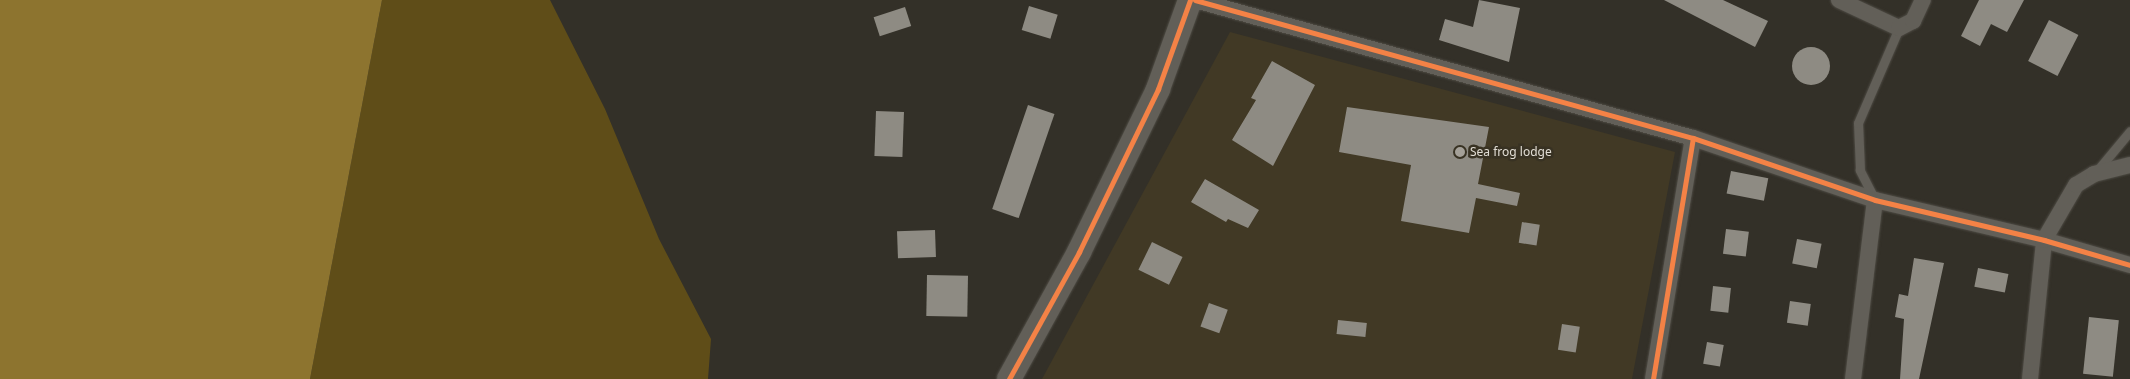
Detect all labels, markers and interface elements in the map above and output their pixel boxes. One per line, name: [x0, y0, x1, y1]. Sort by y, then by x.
place label: Sea frog lodge: [1470, 145, 1552, 159]
marker: Sea frog lodge: [1454, 146, 1466, 158]

